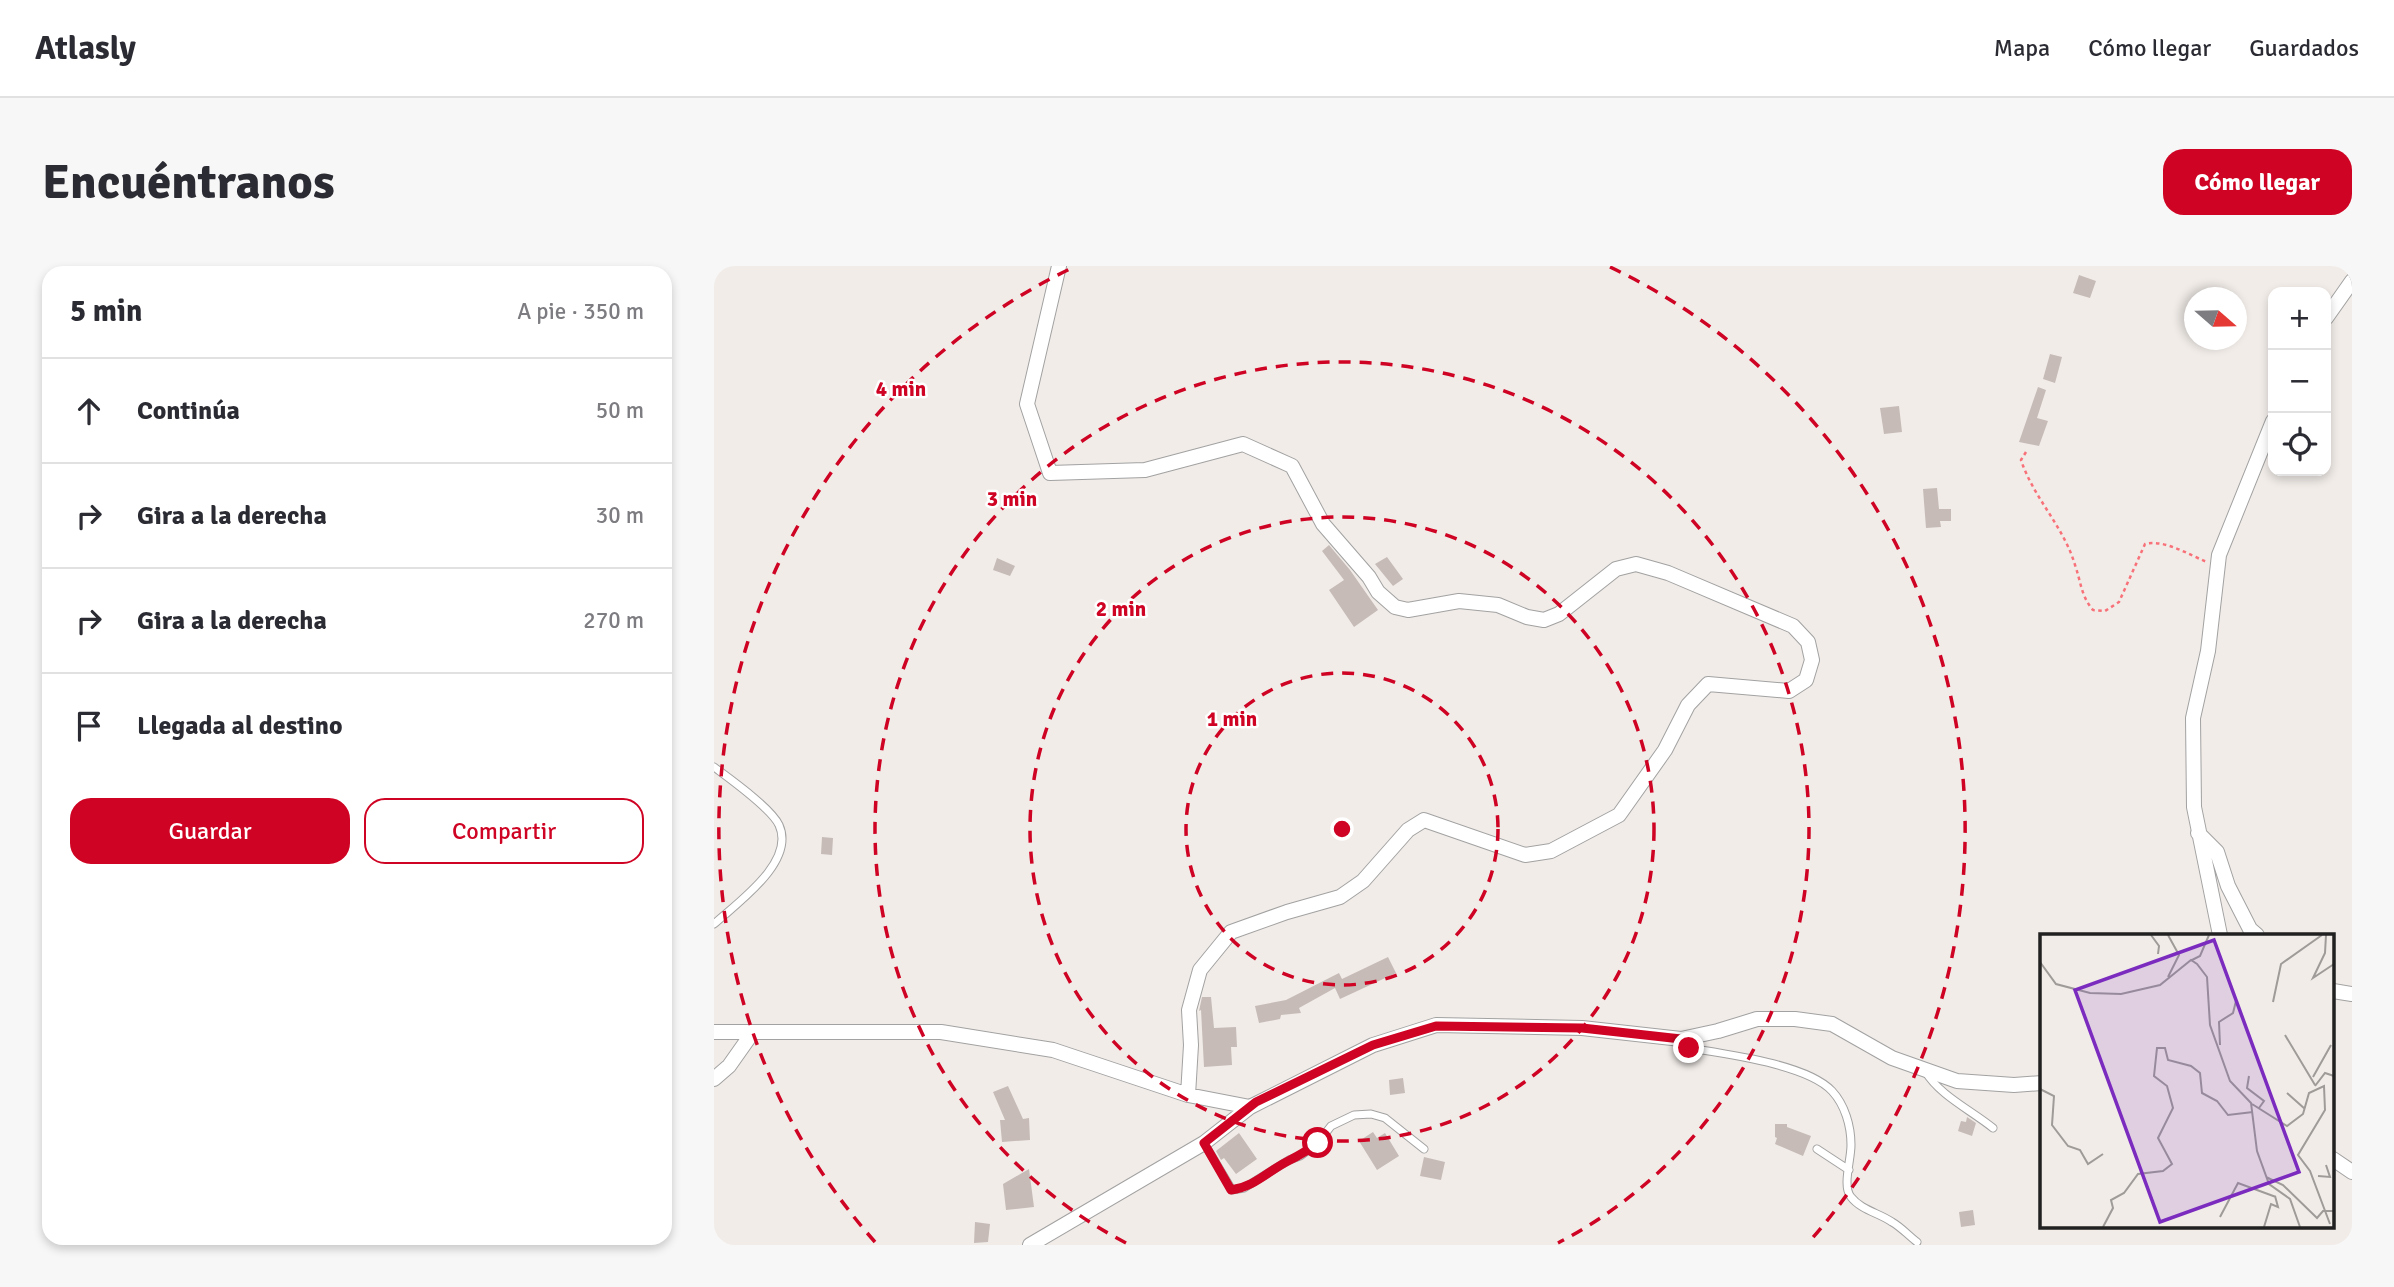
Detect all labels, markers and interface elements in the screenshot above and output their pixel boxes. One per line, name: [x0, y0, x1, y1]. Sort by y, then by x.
text: Atlasly: [35, 28, 136, 69]
text: Mapa: [1994, 33, 2050, 63]
text: Cómo llegar: [2088, 33, 2211, 63]
text: Guardados: [2249, 33, 2359, 63]
button: Cómo llegar: [2163, 149, 2352, 215]
text: Encuéntranos: [42, 152, 335, 212]
north arrow: [2184, 287, 2247, 350]
map controls: [2268, 287, 2331, 476]
button: +: [2268, 287, 2331, 350]
text: 5 min: [70, 293, 142, 330]
text: A pie · 350 m: [517, 297, 644, 326]
button: −: [2268, 350, 2331, 413]
text: 4 min: [876, 376, 926, 402]
icon: ahead: [70, 392, 108, 430]
text: Continúa: [137, 395, 240, 427]
text: 50 m: [596, 396, 644, 425]
button: locate: [2268, 413, 2331, 476]
text: 3 min: [987, 486, 1037, 512]
icon: right: [70, 497, 108, 535]
text: Gira a la derecha: [137, 500, 327, 532]
text: 30 m: [596, 501, 644, 530]
text: 2 min: [1096, 596, 1146, 622]
icon: right: [70, 602, 108, 640]
text: Gira a la derecha: [137, 605, 327, 637]
text: 270 m: [583, 606, 644, 635]
text: 1 min: [1207, 706, 1257, 732]
icon: arrive: [70, 707, 108, 745]
text: Llegada al destino: [137, 710, 343, 742]
button: Guardar: [70, 798, 350, 864]
button: Compartir: [364, 798, 644, 864]
centre of rings: [1330, 817, 1354, 841]
inset map: [2040, 934, 2334, 1228]
route end: [1673, 1032, 1704, 1063]
route start: [1302, 1127, 1333, 1158]

